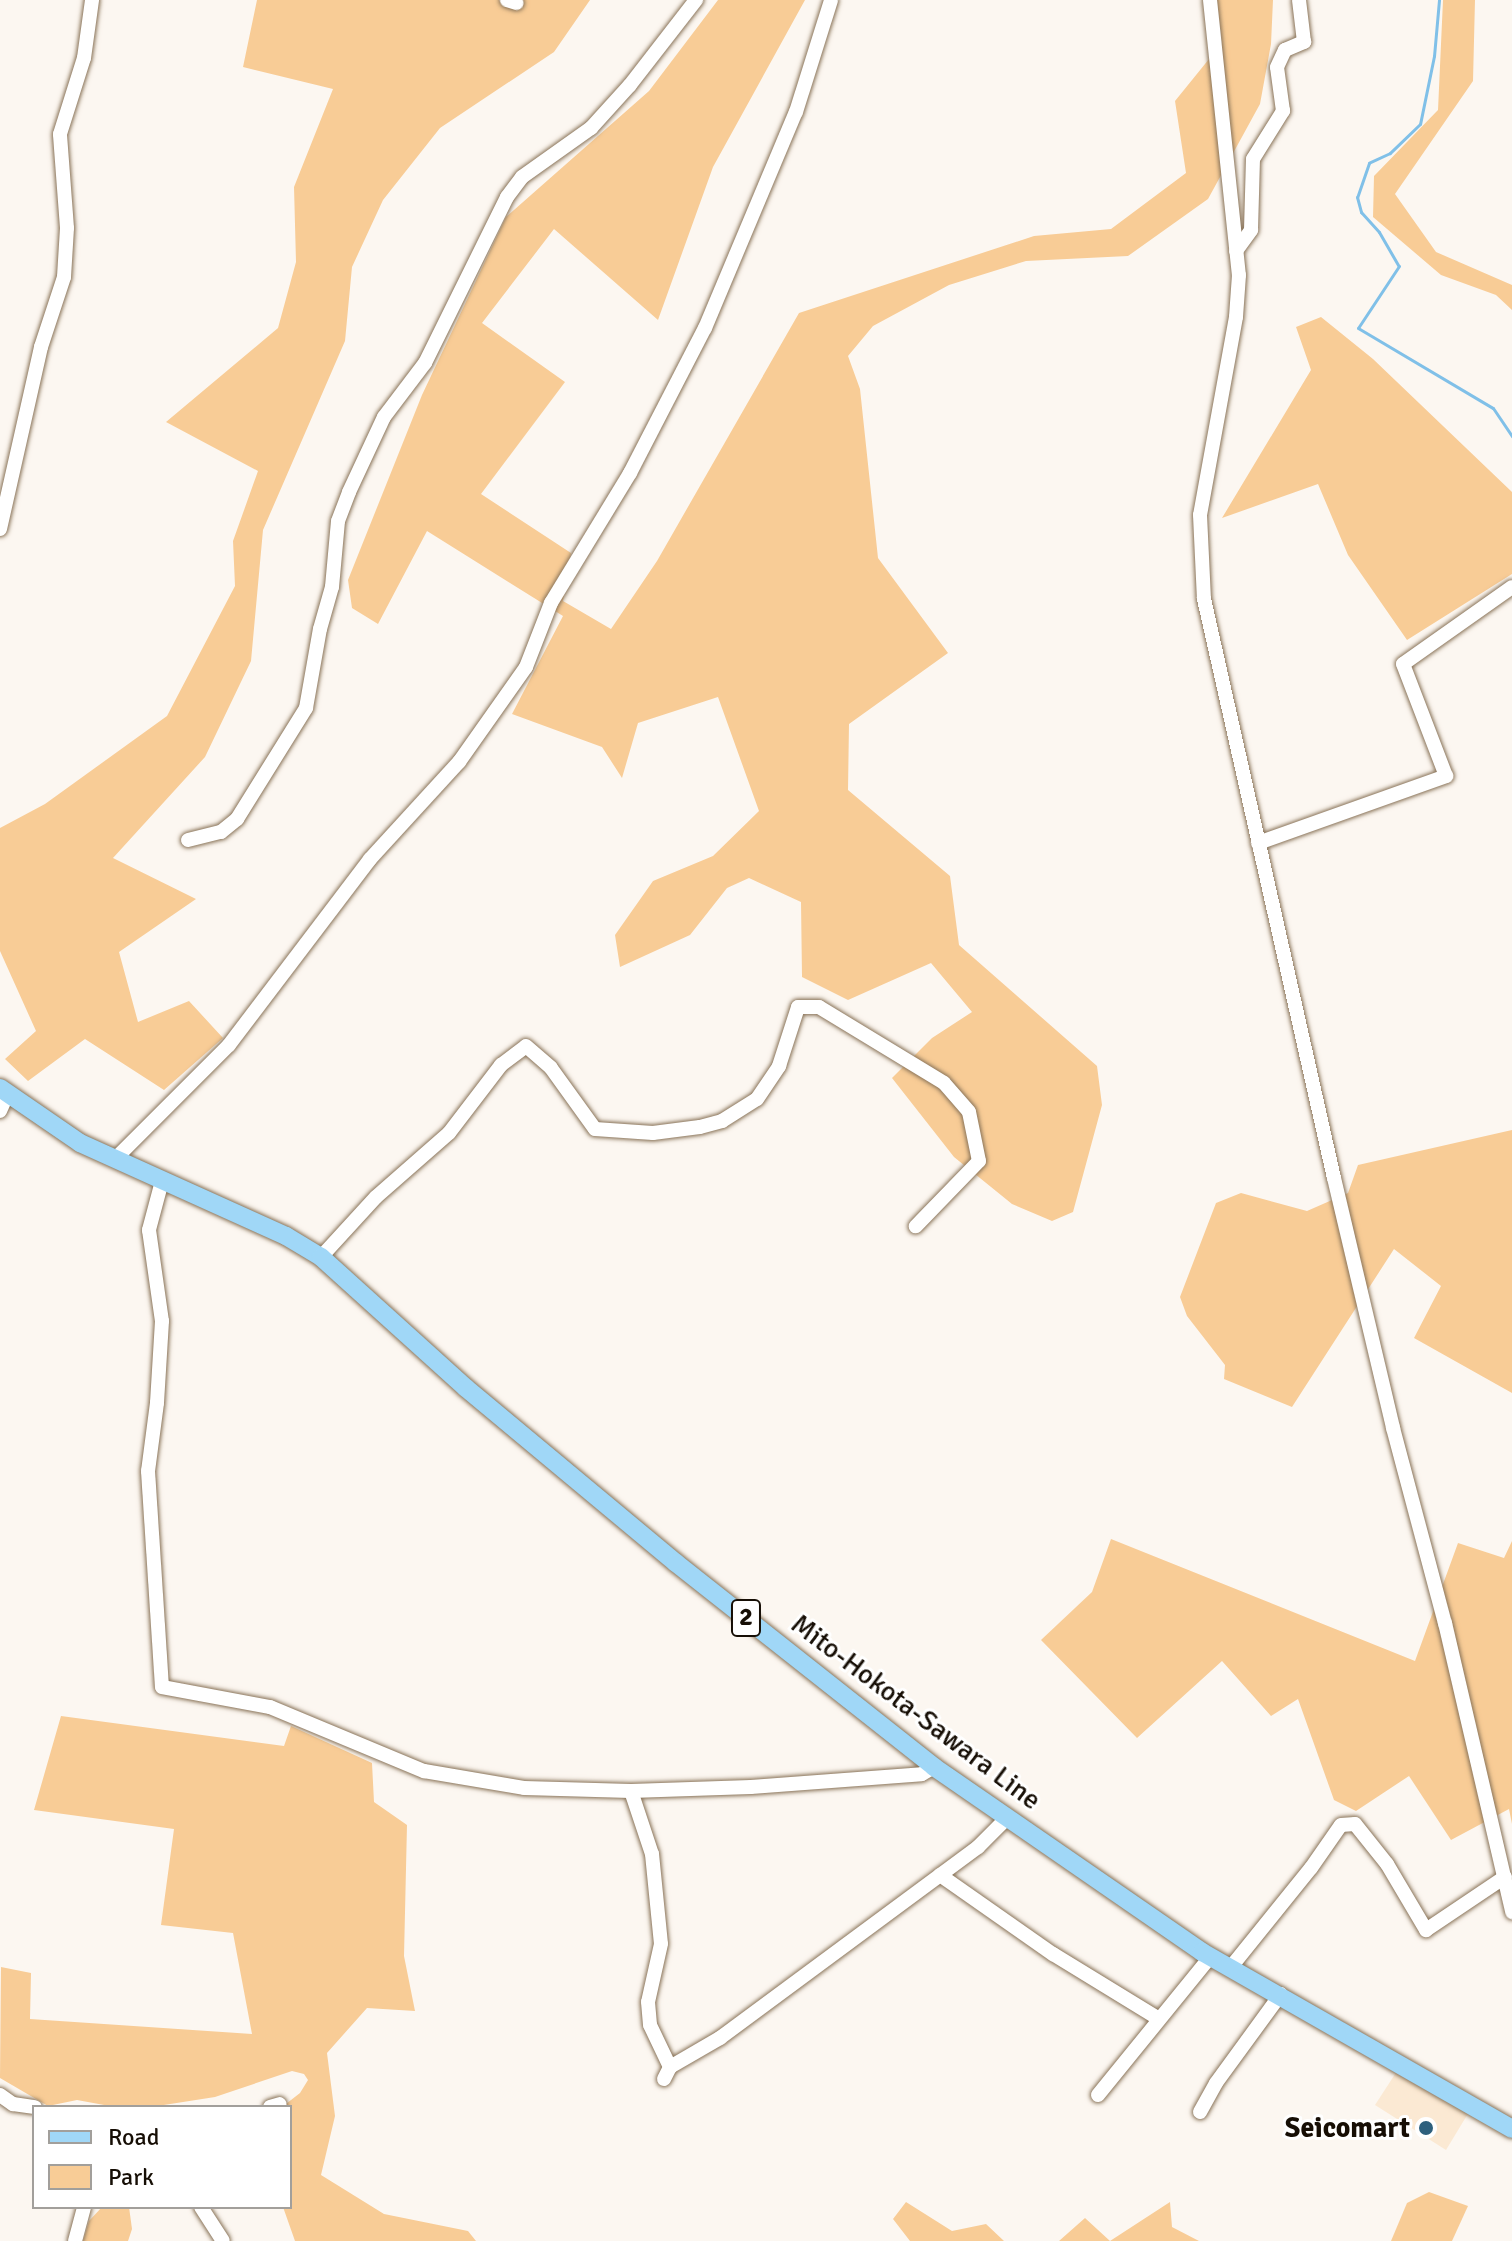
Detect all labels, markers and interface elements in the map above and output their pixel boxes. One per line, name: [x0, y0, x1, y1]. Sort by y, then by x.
road number: 2: [730, 1596, 762, 1640]
street label: Mito-Hokota-Sawara Line: [784, 1607, 1048, 1817]
legend: [32, 2105, 292, 2209]
place label: Seicomart: [1285, 2111, 1410, 2145]
marker: Seicomart: [1417, 2119, 1435, 2137]
text: Road: [108, 2122, 159, 2152]
text: Park: [108, 2162, 154, 2192]

